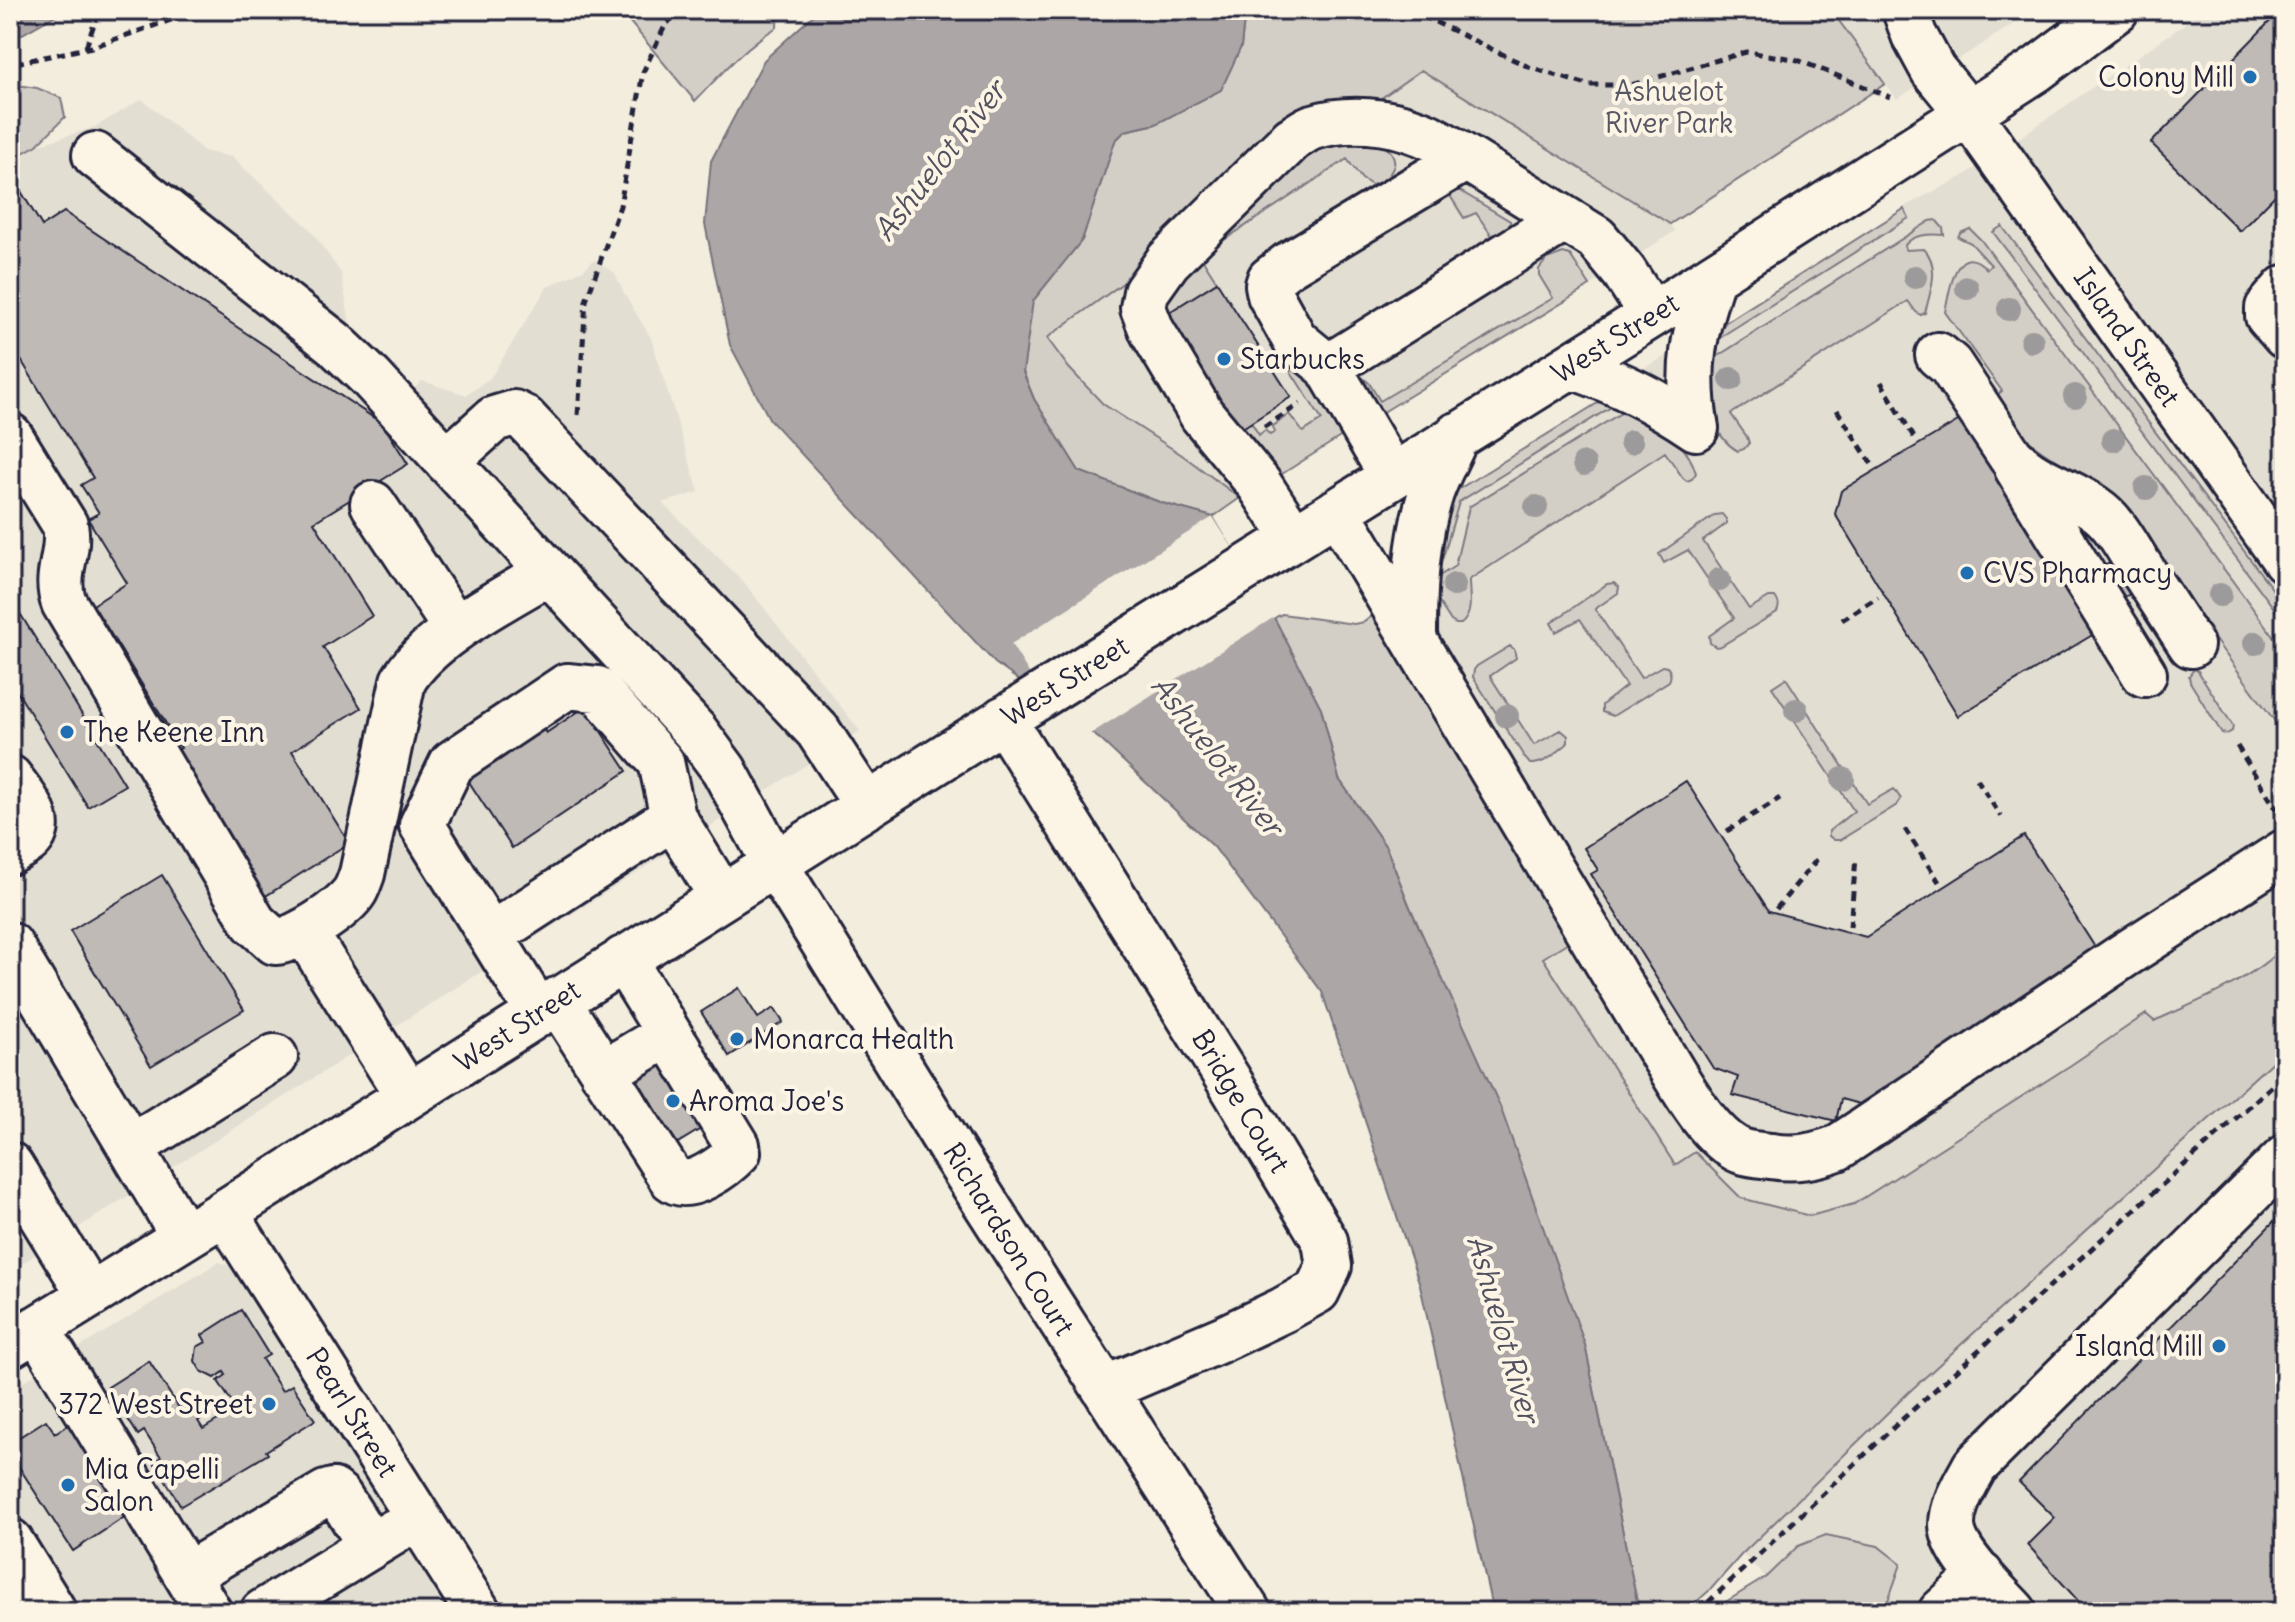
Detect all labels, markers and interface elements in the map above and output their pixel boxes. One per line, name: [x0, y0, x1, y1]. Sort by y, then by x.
place label: Colony Mill: [2098, 59, 2234, 95]
marker: Colony Mill: [2241, 68, 2259, 86]
water label: Ashuelot River: [865, 70, 1016, 248]
park label: Ashuelot River Park: [1605, 73, 1733, 141]
street label: Island Street: [2066, 261, 2188, 413]
street label: West Street: [1545, 285, 1685, 391]
place label: Starbucks: [1240, 341, 1365, 377]
marker: Starbucks: [1215, 350, 1233, 368]
place label: CVS Pharmacy: [1983, 555, 2172, 591]
marker: CVS Pharmacy: [1958, 564, 1976, 582]
street label: West Street: [995, 628, 1135, 734]
water label: Ashuelot River: [1143, 668, 1294, 846]
place label: The Keene Inn: [83, 714, 265, 750]
marker: The Keene Inn: [58, 723, 76, 741]
street label: West Street: [447, 972, 587, 1080]
place label: Monarca Health: [753, 1021, 954, 1057]
street label: Bridge Court: [1184, 1023, 1298, 1179]
marker: Monarca Health: [728, 1030, 746, 1048]
place label: Aroma Joe's: [689, 1083, 844, 1119]
marker: Aroma Joe's: [664, 1092, 682, 1110]
street label: Richardson Court: [935, 1136, 1083, 1342]
water label: Ashuelot River: [1459, 1231, 1550, 1430]
place label: Island Mill: [2075, 1328, 2203, 1364]
marker: Island Mill: [2210, 1337, 2228, 1355]
street label: Pearl Street: [298, 1341, 406, 1483]
place label: 372 West Street: [58, 1386, 253, 1422]
marker: 372 West Street: [260, 1395, 278, 1413]
place label: Mia Capelli Salon: [84, 1451, 220, 1519]
marker: Mia Capelli Salon: [59, 1476, 77, 1494]

